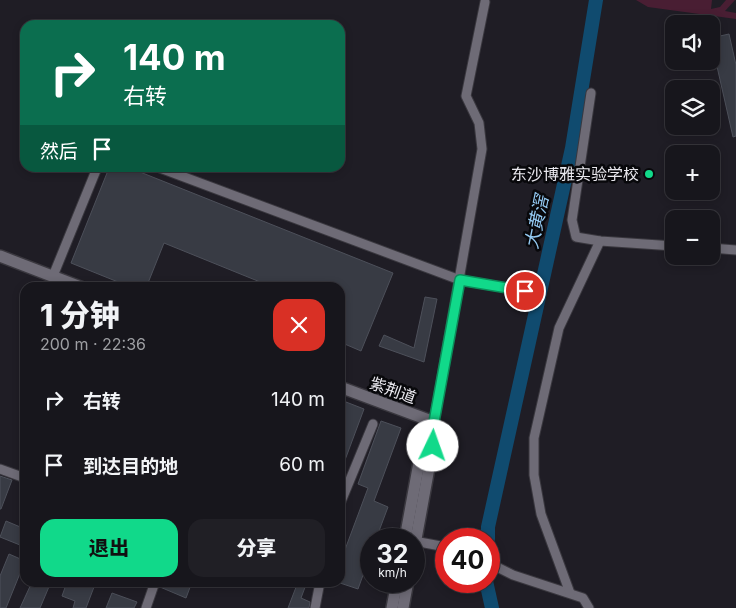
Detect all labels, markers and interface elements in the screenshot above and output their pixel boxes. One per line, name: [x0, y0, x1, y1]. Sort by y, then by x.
map controls: [665, 15, 720, 265]
button: sound: [665, 15, 720, 70]
text: 140 m: [123, 36, 226, 78]
icon: right: [40, 40, 105, 105]
button: layers: [665, 80, 720, 135]
text: 右转: [123, 83, 167, 109]
icon: arrive: [88, 135, 116, 163]
text: 然后: [40, 140, 78, 163]
button: +: [665, 145, 720, 200]
place label: 东沙博雅实验学校: [511, 164, 639, 184]
marker: 东沙博雅实验学校: [643, 168, 655, 180]
water label: 大黄滘: [521, 190, 553, 250]
button: −: [665, 210, 720, 265]
pin: [504, 270, 546, 312]
icon: arrive: [511, 277, 539, 305]
text: 1 分钟: [40, 297, 120, 333]
button: close: [273, 299, 325, 351]
text: 200 m · 22:36: [40, 334, 146, 354]
street label: 紫荆道: [367, 372, 419, 408]
icon: right: [40, 386, 68, 414]
text: 140 m: [271, 388, 325, 411]
text: 右转: [83, 390, 121, 413]
position arrow: [406, 419, 458, 471]
icon: arrive: [40, 451, 68, 479]
text: 60 m: [279, 453, 325, 476]
text: 到达目的地: [83, 455, 178, 478]
button: 退出: [40, 519, 178, 577]
button: 分享: [188, 519, 325, 577]
speed limit sign: 40: [435, 528, 500, 593]
text: 32: [377, 539, 408, 569]
text: km/h: [378, 565, 407, 580]

